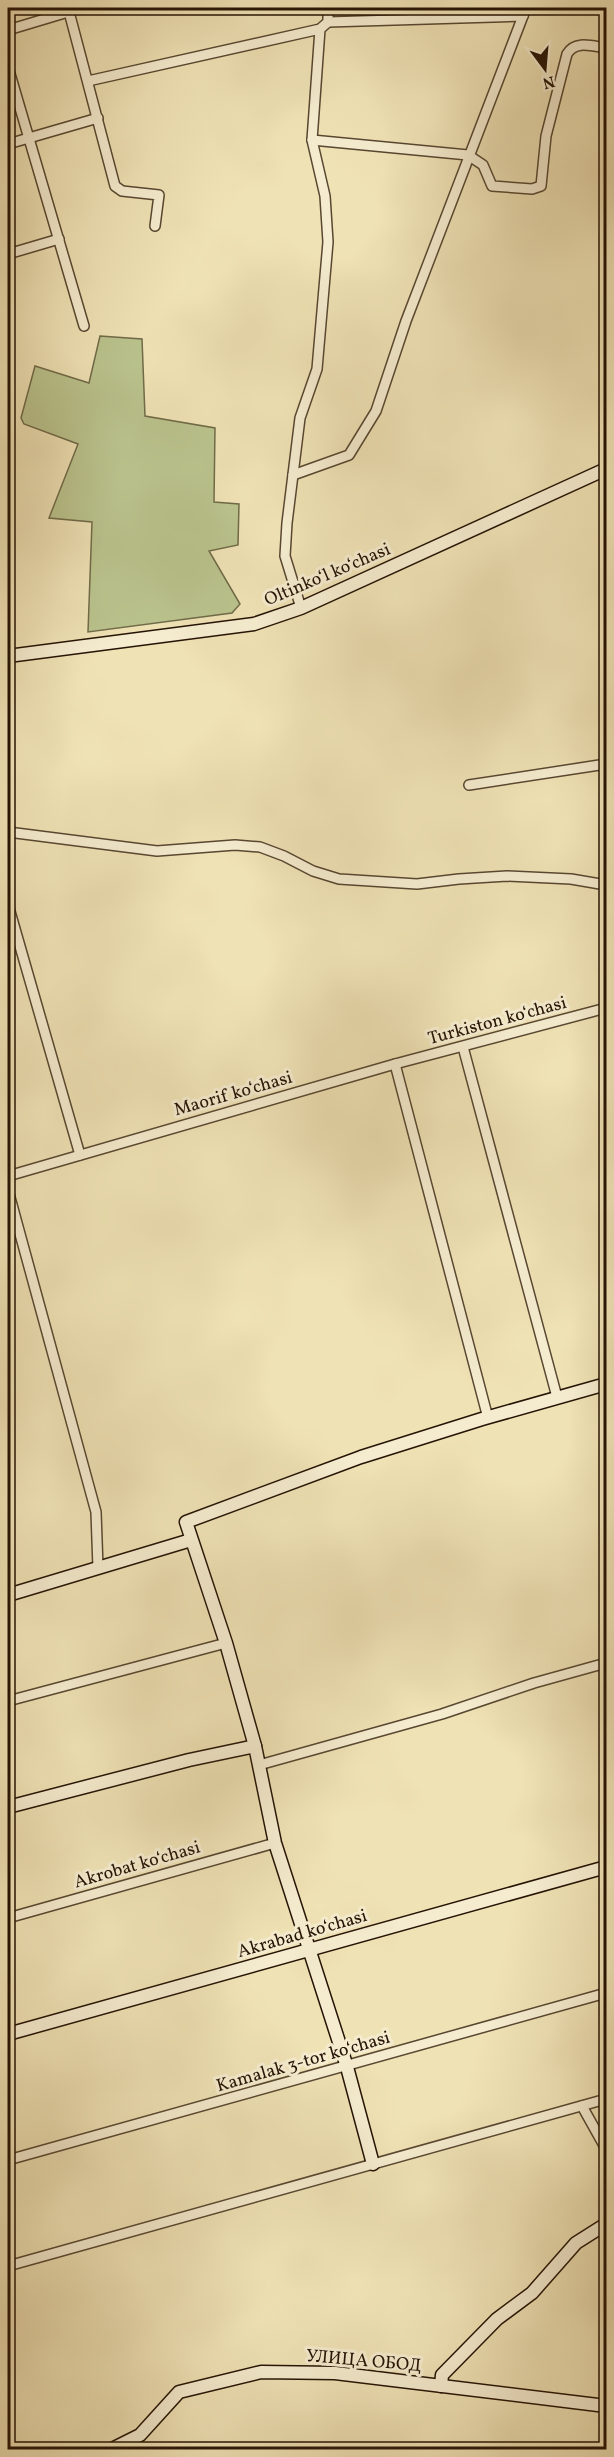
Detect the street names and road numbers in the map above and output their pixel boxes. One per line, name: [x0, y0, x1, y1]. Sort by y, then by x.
street label: Oltinkoʻl koʻchasi: [261, 538, 395, 613]
street label: Turkiston koʻchasi: [425, 991, 569, 1052]
street label: Maorif koʻchasi: [171, 1066, 296, 1123]
street label: Akrobat koʻchasi: [71, 1835, 203, 1895]
street label: Akrabad koʻchasi: [235, 1904, 370, 1965]
street label: Kamalak 3-tor koʻchasi: [214, 2026, 393, 2099]
street label: УЛИЦА ОБОД: [305, 2344, 423, 2379]

